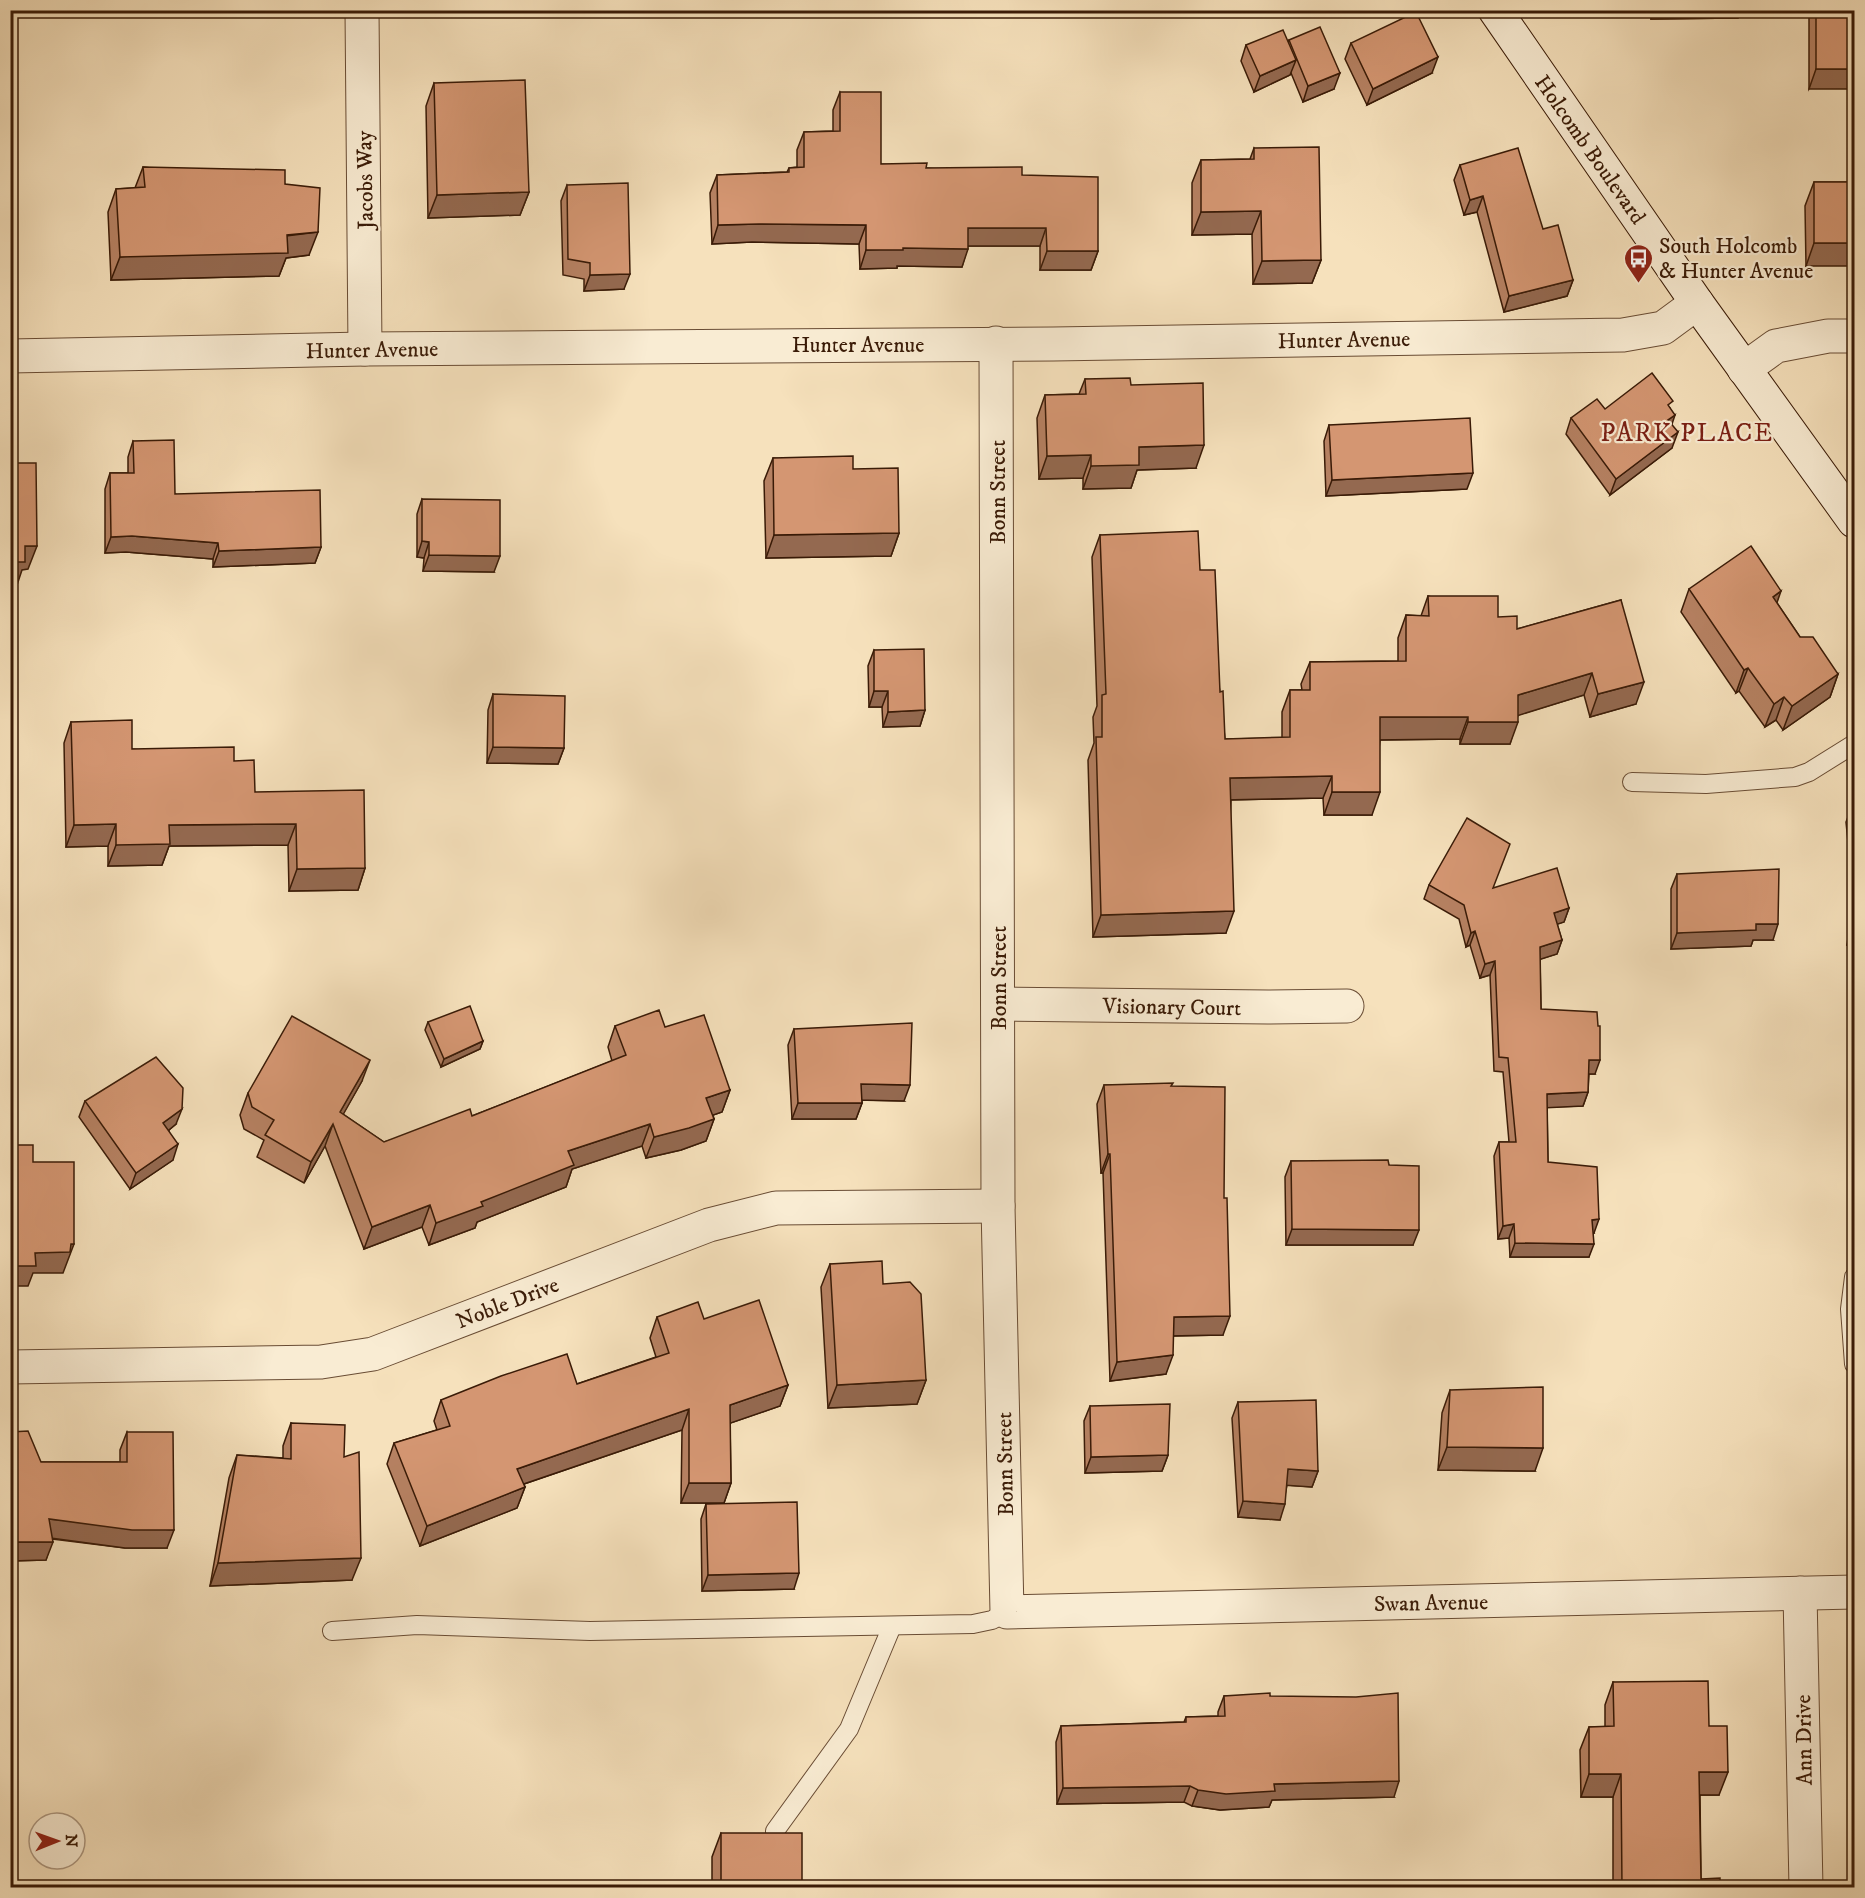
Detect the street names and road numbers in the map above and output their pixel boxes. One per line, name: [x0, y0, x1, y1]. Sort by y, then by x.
street label: Holcomb Boulevard: [1528, 70, 1651, 230]
street label: Jacobs Way: [351, 130, 380, 232]
street label: Hunter Avenue: [1277, 326, 1411, 355]
street label: Hunter Avenue: [792, 332, 924, 359]
street label: Hunter Avenue: [305, 336, 439, 365]
street label: Bonn Street: [985, 440, 1012, 544]
street label: Bonn Street: [986, 926, 1013, 1030]
street label: Visionary Court: [1101, 993, 1241, 1022]
street label: Noble Drive: [452, 1271, 563, 1335]
street label: Bonn Street: [991, 1412, 1020, 1516]
street label: Swan Avenue: [1374, 1589, 1488, 1618]
street label: Ann Drive: [1790, 1694, 1819, 1786]

